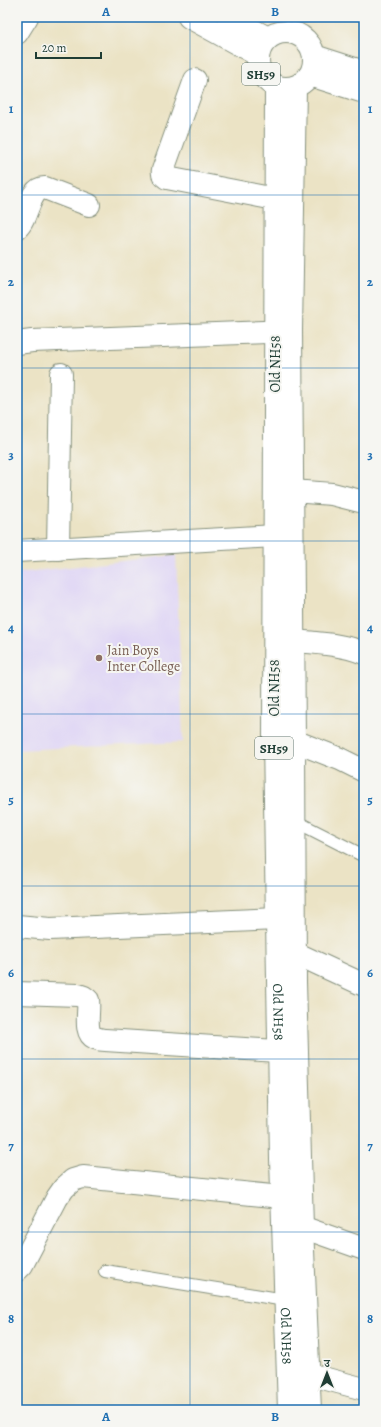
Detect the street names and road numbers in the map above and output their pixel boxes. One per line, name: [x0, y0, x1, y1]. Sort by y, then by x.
road number: SH59: [242, 63, 280, 85]
street label: Old NH58: [266, 335, 285, 392]
street label: Old NH58: [265, 659, 284, 716]
road number: SH59: [255, 737, 293, 759]
street label: Old NH58: [268, 983, 288, 1041]
street label: Old NH58: [276, 1307, 297, 1365]

